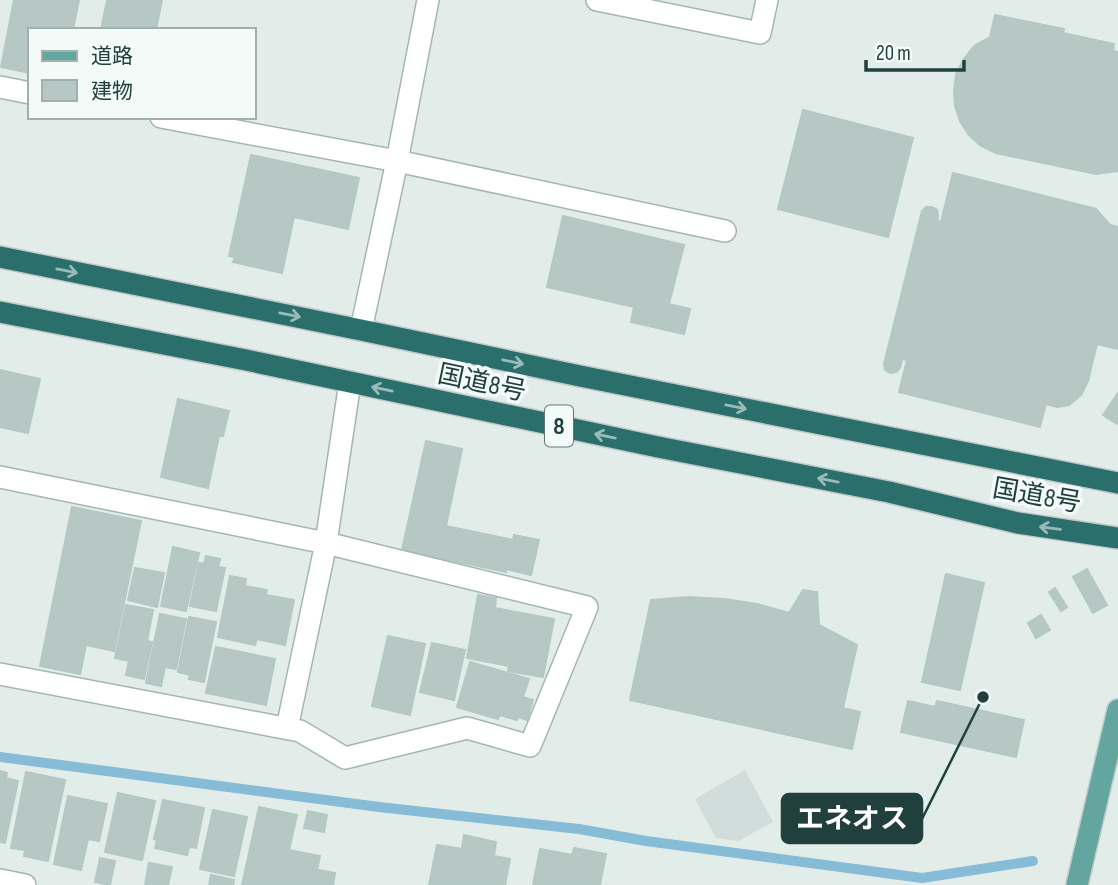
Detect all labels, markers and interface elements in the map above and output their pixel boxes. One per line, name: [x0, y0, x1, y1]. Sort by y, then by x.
legend: [28, 28, 256, 119]
scale bar: [866, 28, 964, 72]
text: 20 m: [876, 41, 911, 66]
text: 道路: [91, 44, 133, 69]
text: 建物: [91, 79, 133, 104]
one-way arrow: [55, 264, 78, 278]
one-way arrow: [278, 309, 301, 323]
one-way arrow: [501, 355, 524, 369]
street label: 国道8号: [435, 359, 529, 408]
one-way arrow: [371, 382, 394, 396]
one-way arrow: [724, 401, 747, 414]
road number: 8: [545, 405, 573, 446]
one-way arrow: [594, 428, 617, 442]
one-way arrow: [817, 472, 840, 486]
street label: 国道8号: [990, 473, 1083, 520]
one-way arrow: [1040, 521, 1062, 534]
callout: エネオス: [782, 794, 922, 843]
text: エネオス: [796, 803, 908, 836]

